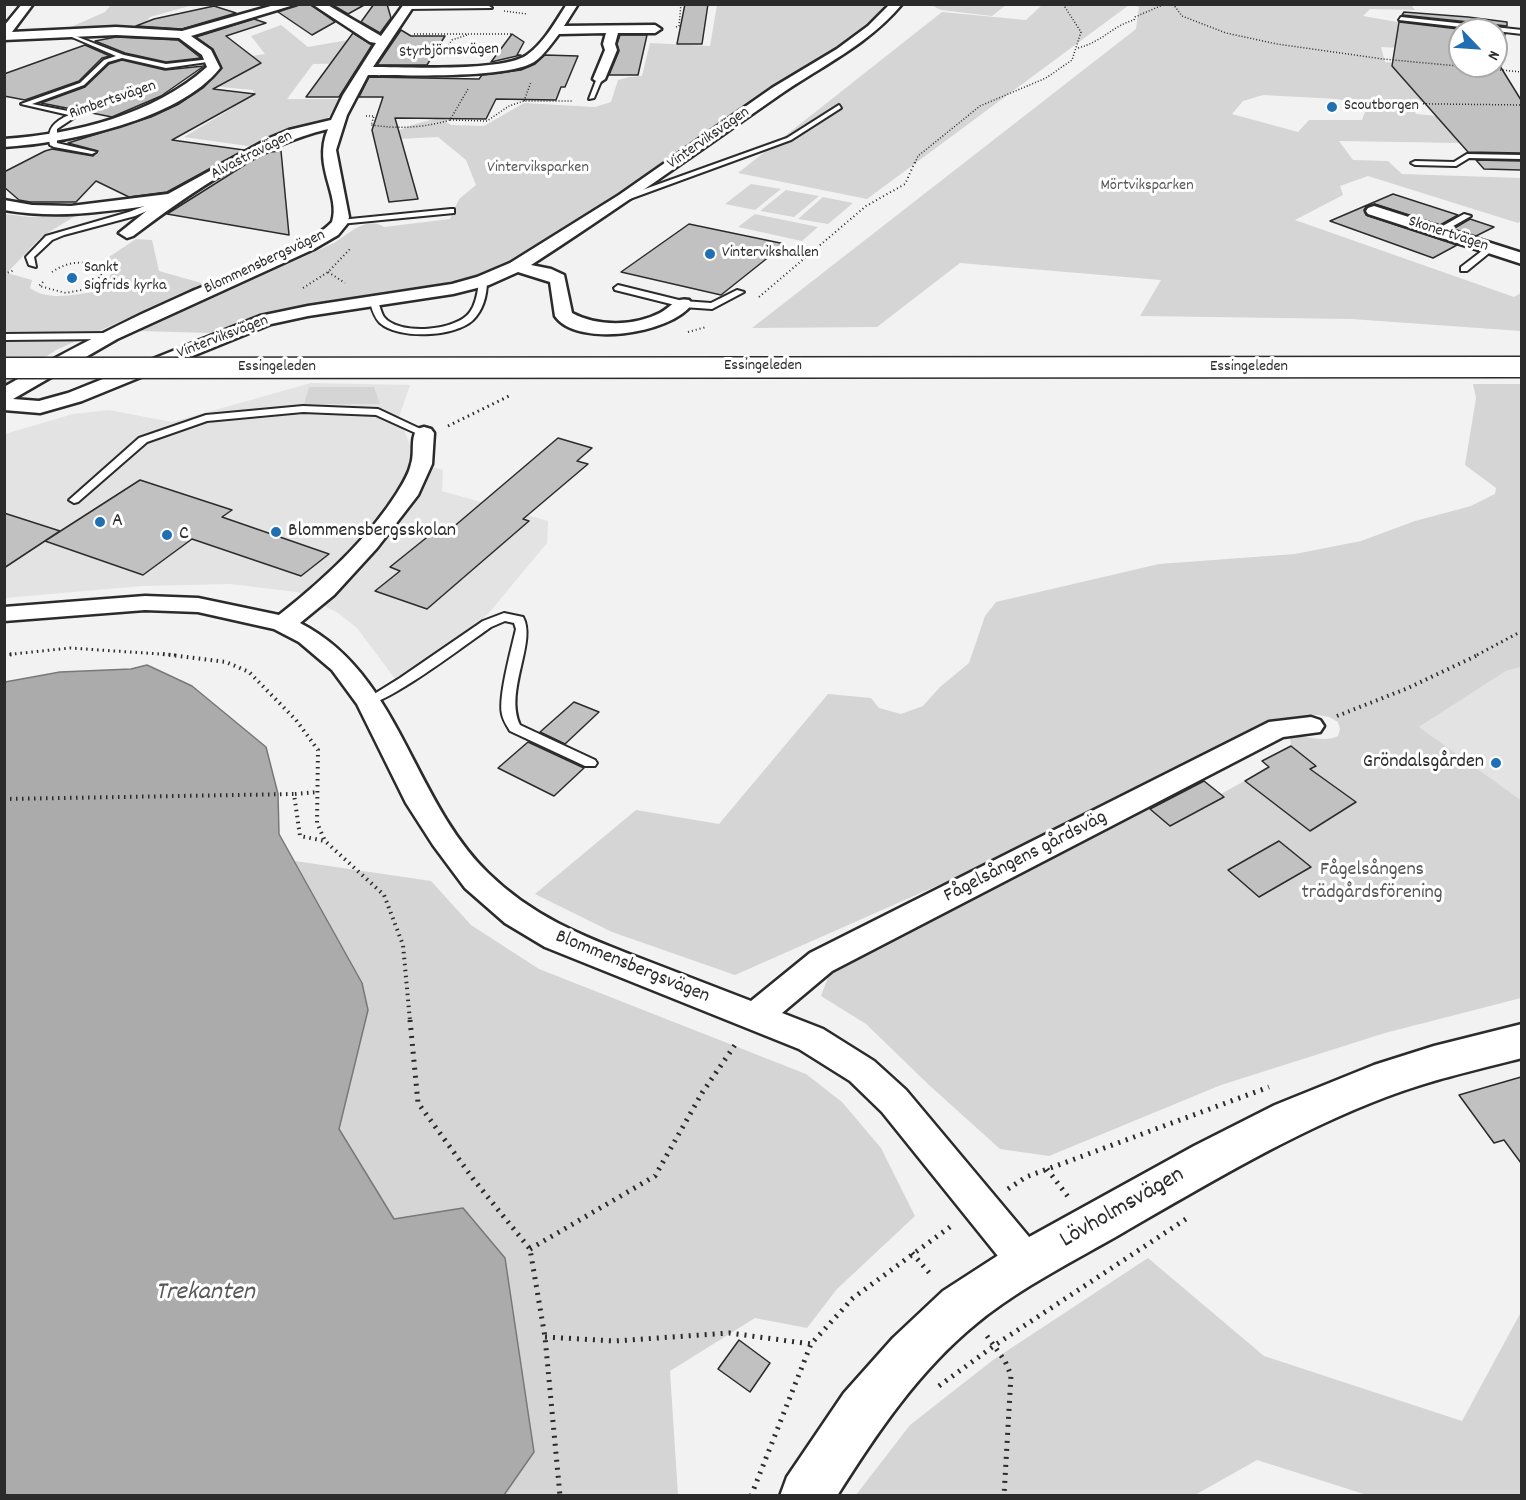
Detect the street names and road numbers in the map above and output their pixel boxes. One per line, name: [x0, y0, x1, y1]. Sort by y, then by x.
street label: Styrbjörnsvägen: [399, 41, 499, 63]
street label: Rimbertsvägen: [67, 77, 159, 125]
street label: Vinterviksvägen: [664, 104, 754, 174]
street label: Alvastravägen: [208, 127, 296, 185]
street label: Skonertvägen: [1406, 213, 1490, 257]
street label: Blommensbergsvägen: [201, 227, 329, 299]
street label: Vinterviksvägen: [175, 312, 271, 364]
street label: Essingeleden: [724, 357, 802, 377]
street label: Essingeleden: [238, 358, 316, 378]
street label: Essingeleden: [1210, 358, 1288, 378]
street label: Fågelsångens gårdsväg: [940, 807, 1112, 909]
street label: Blommensbergsvägen: [551, 926, 713, 1010]
street label: Lövholmsvägen: [1056, 1162, 1190, 1256]

